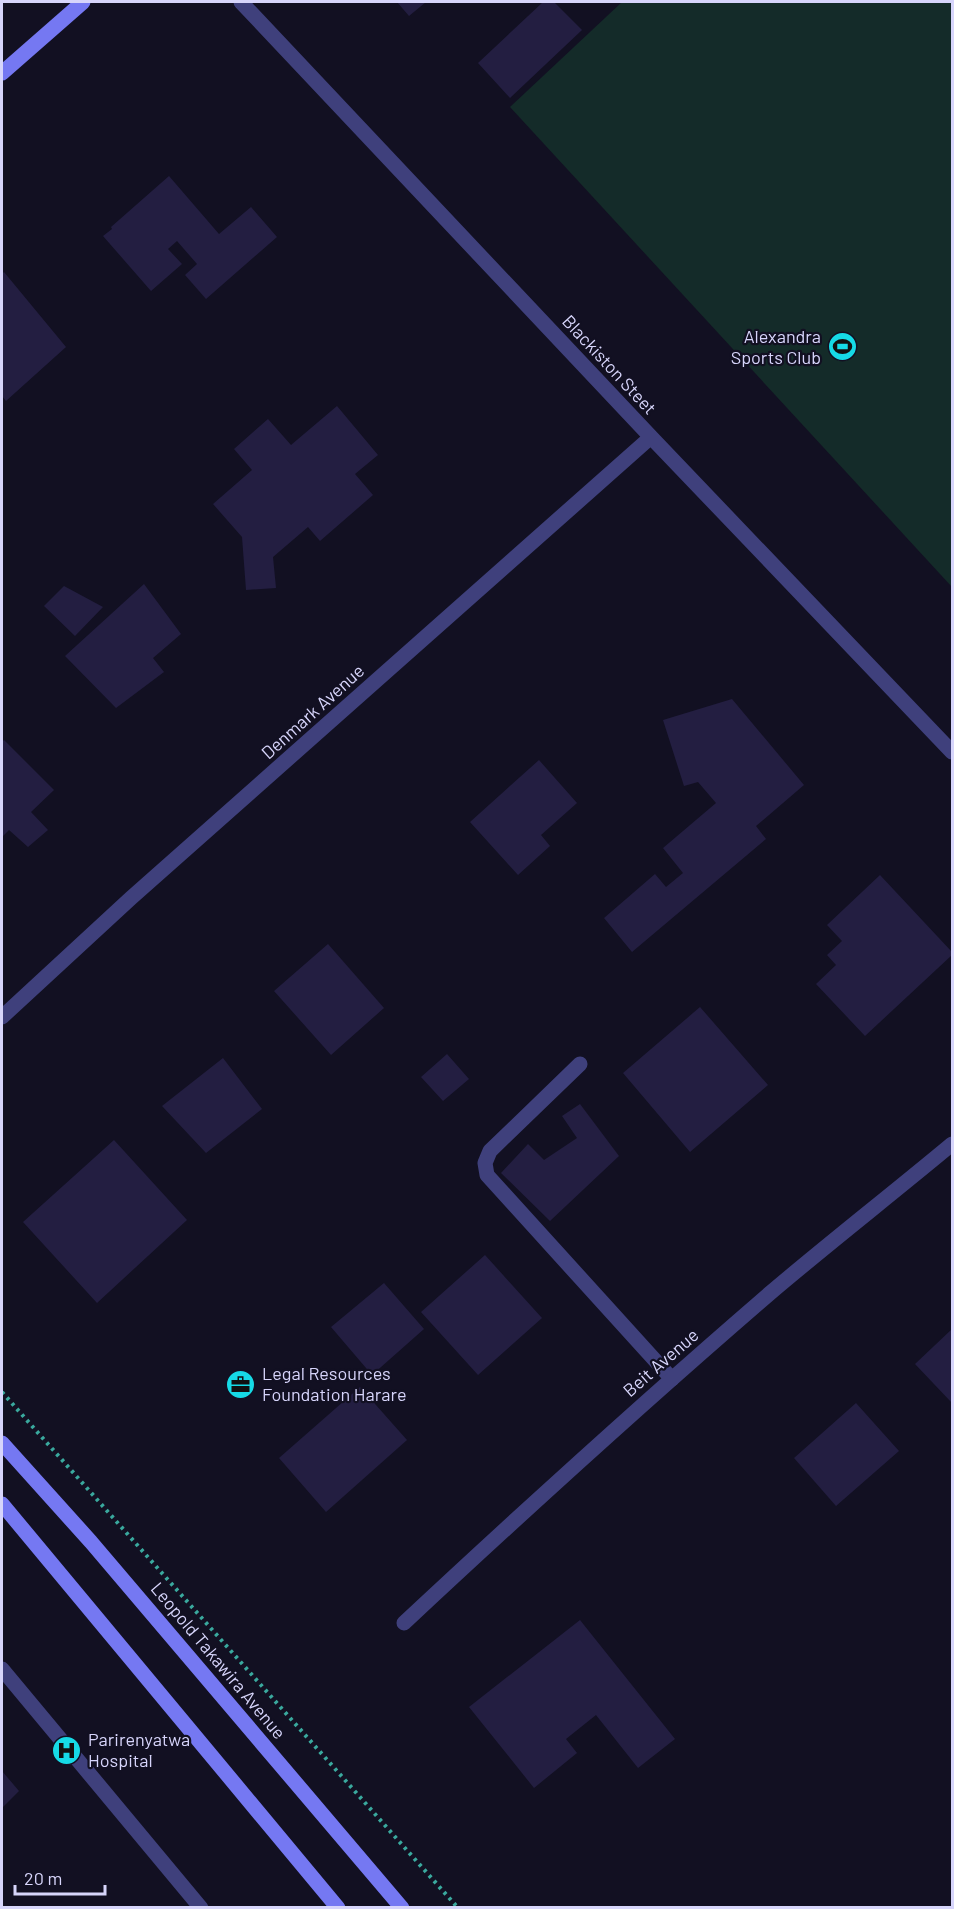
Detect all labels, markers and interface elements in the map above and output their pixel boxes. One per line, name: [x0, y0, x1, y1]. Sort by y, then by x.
street label: Blackiston Steet: [558, 310, 661, 419]
place label: Alexandra Sports Club: [731, 325, 821, 368]
sports icon: Alexandra Sports Club: [826, 331, 858, 363]
street label: Denmark Avenue: [256, 659, 368, 763]
street label: Beit Avenue: [618, 1323, 703, 1401]
place label: Legal Resources Foundation Harare: [262, 1362, 407, 1405]
office icon: Legal Resources Foundation Harare: [225, 1368, 257, 1400]
street label: Leopold Takawira Avenue: [147, 1577, 291, 1743]
place label: Parirenyatwa Hospital: [88, 1728, 190, 1771]
hospital icon: Parirenyatwa Hospital: [51, 1734, 83, 1766]
scale bar: [15, 1858, 105, 1896]
text: 20 m: [24, 1867, 62, 1889]

